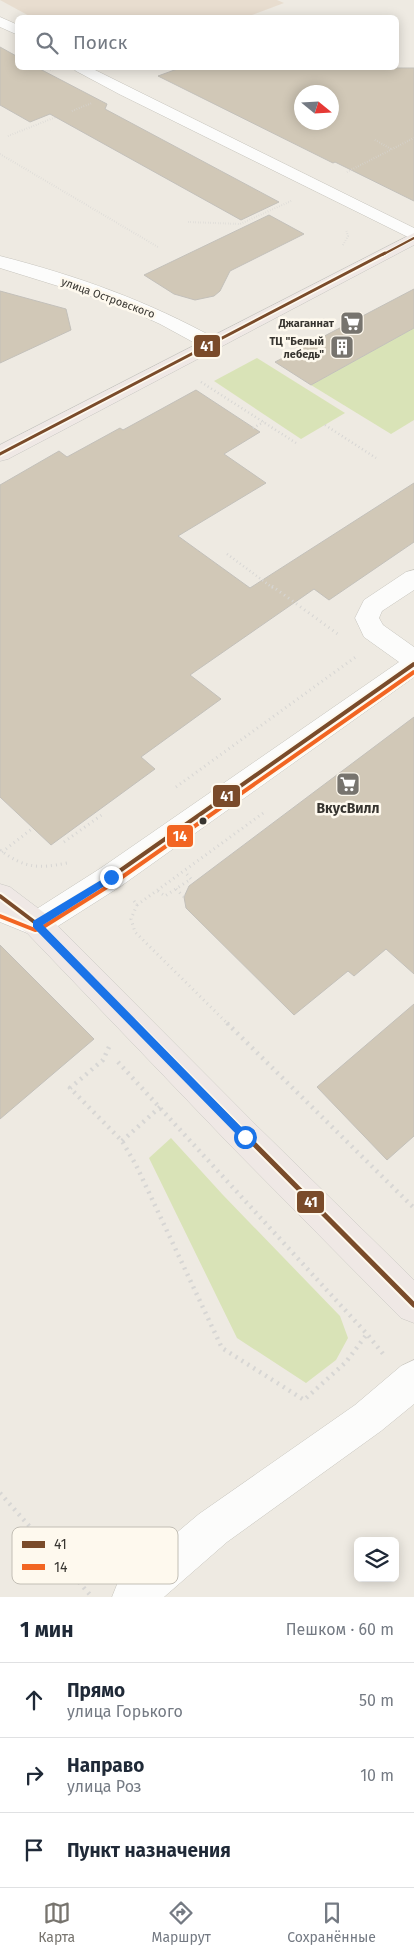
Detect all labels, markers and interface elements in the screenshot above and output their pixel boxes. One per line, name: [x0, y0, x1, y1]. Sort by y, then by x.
search box: [15, 15, 399, 70]
icon: search: [33, 29, 61, 57]
text: Поиск: [73, 31, 127, 54]
north arrow: [294, 85, 339, 130]
street label: улица Островского: [59, 275, 157, 321]
supermarket icon: Джаганнат: [339, 310, 365, 336]
place label: Джаганнат: [278, 317, 335, 330]
line badge: 41: [193, 334, 221, 358]
building icon: ТЦ "Белый лебедь": [329, 334, 355, 360]
place label: ТЦ "Белый лебедь": [269, 335, 324, 361]
text: 41: [200, 338, 214, 355]
supermarket icon: ВкусВилл: [335, 771, 361, 797]
line badge: 41: [212, 784, 241, 808]
text: 41: [220, 788, 234, 805]
place label: ВкусВилл: [316, 800, 380, 817]
unlabelled marker: [198, 816, 208, 826]
line badge: 14: [166, 824, 194, 848]
text: 14: [173, 828, 187, 845]
route end: [100, 866, 123, 889]
route start: [234, 1126, 257, 1149]
line badge: 41: [296, 1190, 325, 1214]
text: 41: [304, 1194, 318, 1211]
legend: [12, 1527, 178, 1584]
text: 41: [54, 1536, 67, 1553]
map controls: [354, 1537, 399, 1582]
button: layers: [354, 1537, 399, 1582]
text: 14: [54, 1559, 68, 1576]
text: 1 мин: [20, 1617, 74, 1643]
text: Пешком · 60 m: [286, 1620, 394, 1639]
text: Прямо: [67, 1679, 125, 1702]
icon: ahead: [20, 1686, 48, 1714]
text: 50 m: [359, 1691, 394, 1710]
text: улица Горького: [67, 1702, 183, 1721]
text: Направо: [67, 1754, 144, 1777]
icon: right: [20, 1761, 48, 1789]
text: 10 m: [360, 1766, 394, 1785]
text: улица Роз: [67, 1777, 142, 1796]
icon: arrive: [20, 1836, 48, 1864]
text: Пункт назначения: [67, 1839, 231, 1862]
tab: Карта: [38, 1899, 75, 1946]
tab: Маршрут: [152, 1899, 211, 1946]
tab: Сохранённые: [287, 1899, 376, 1946]

